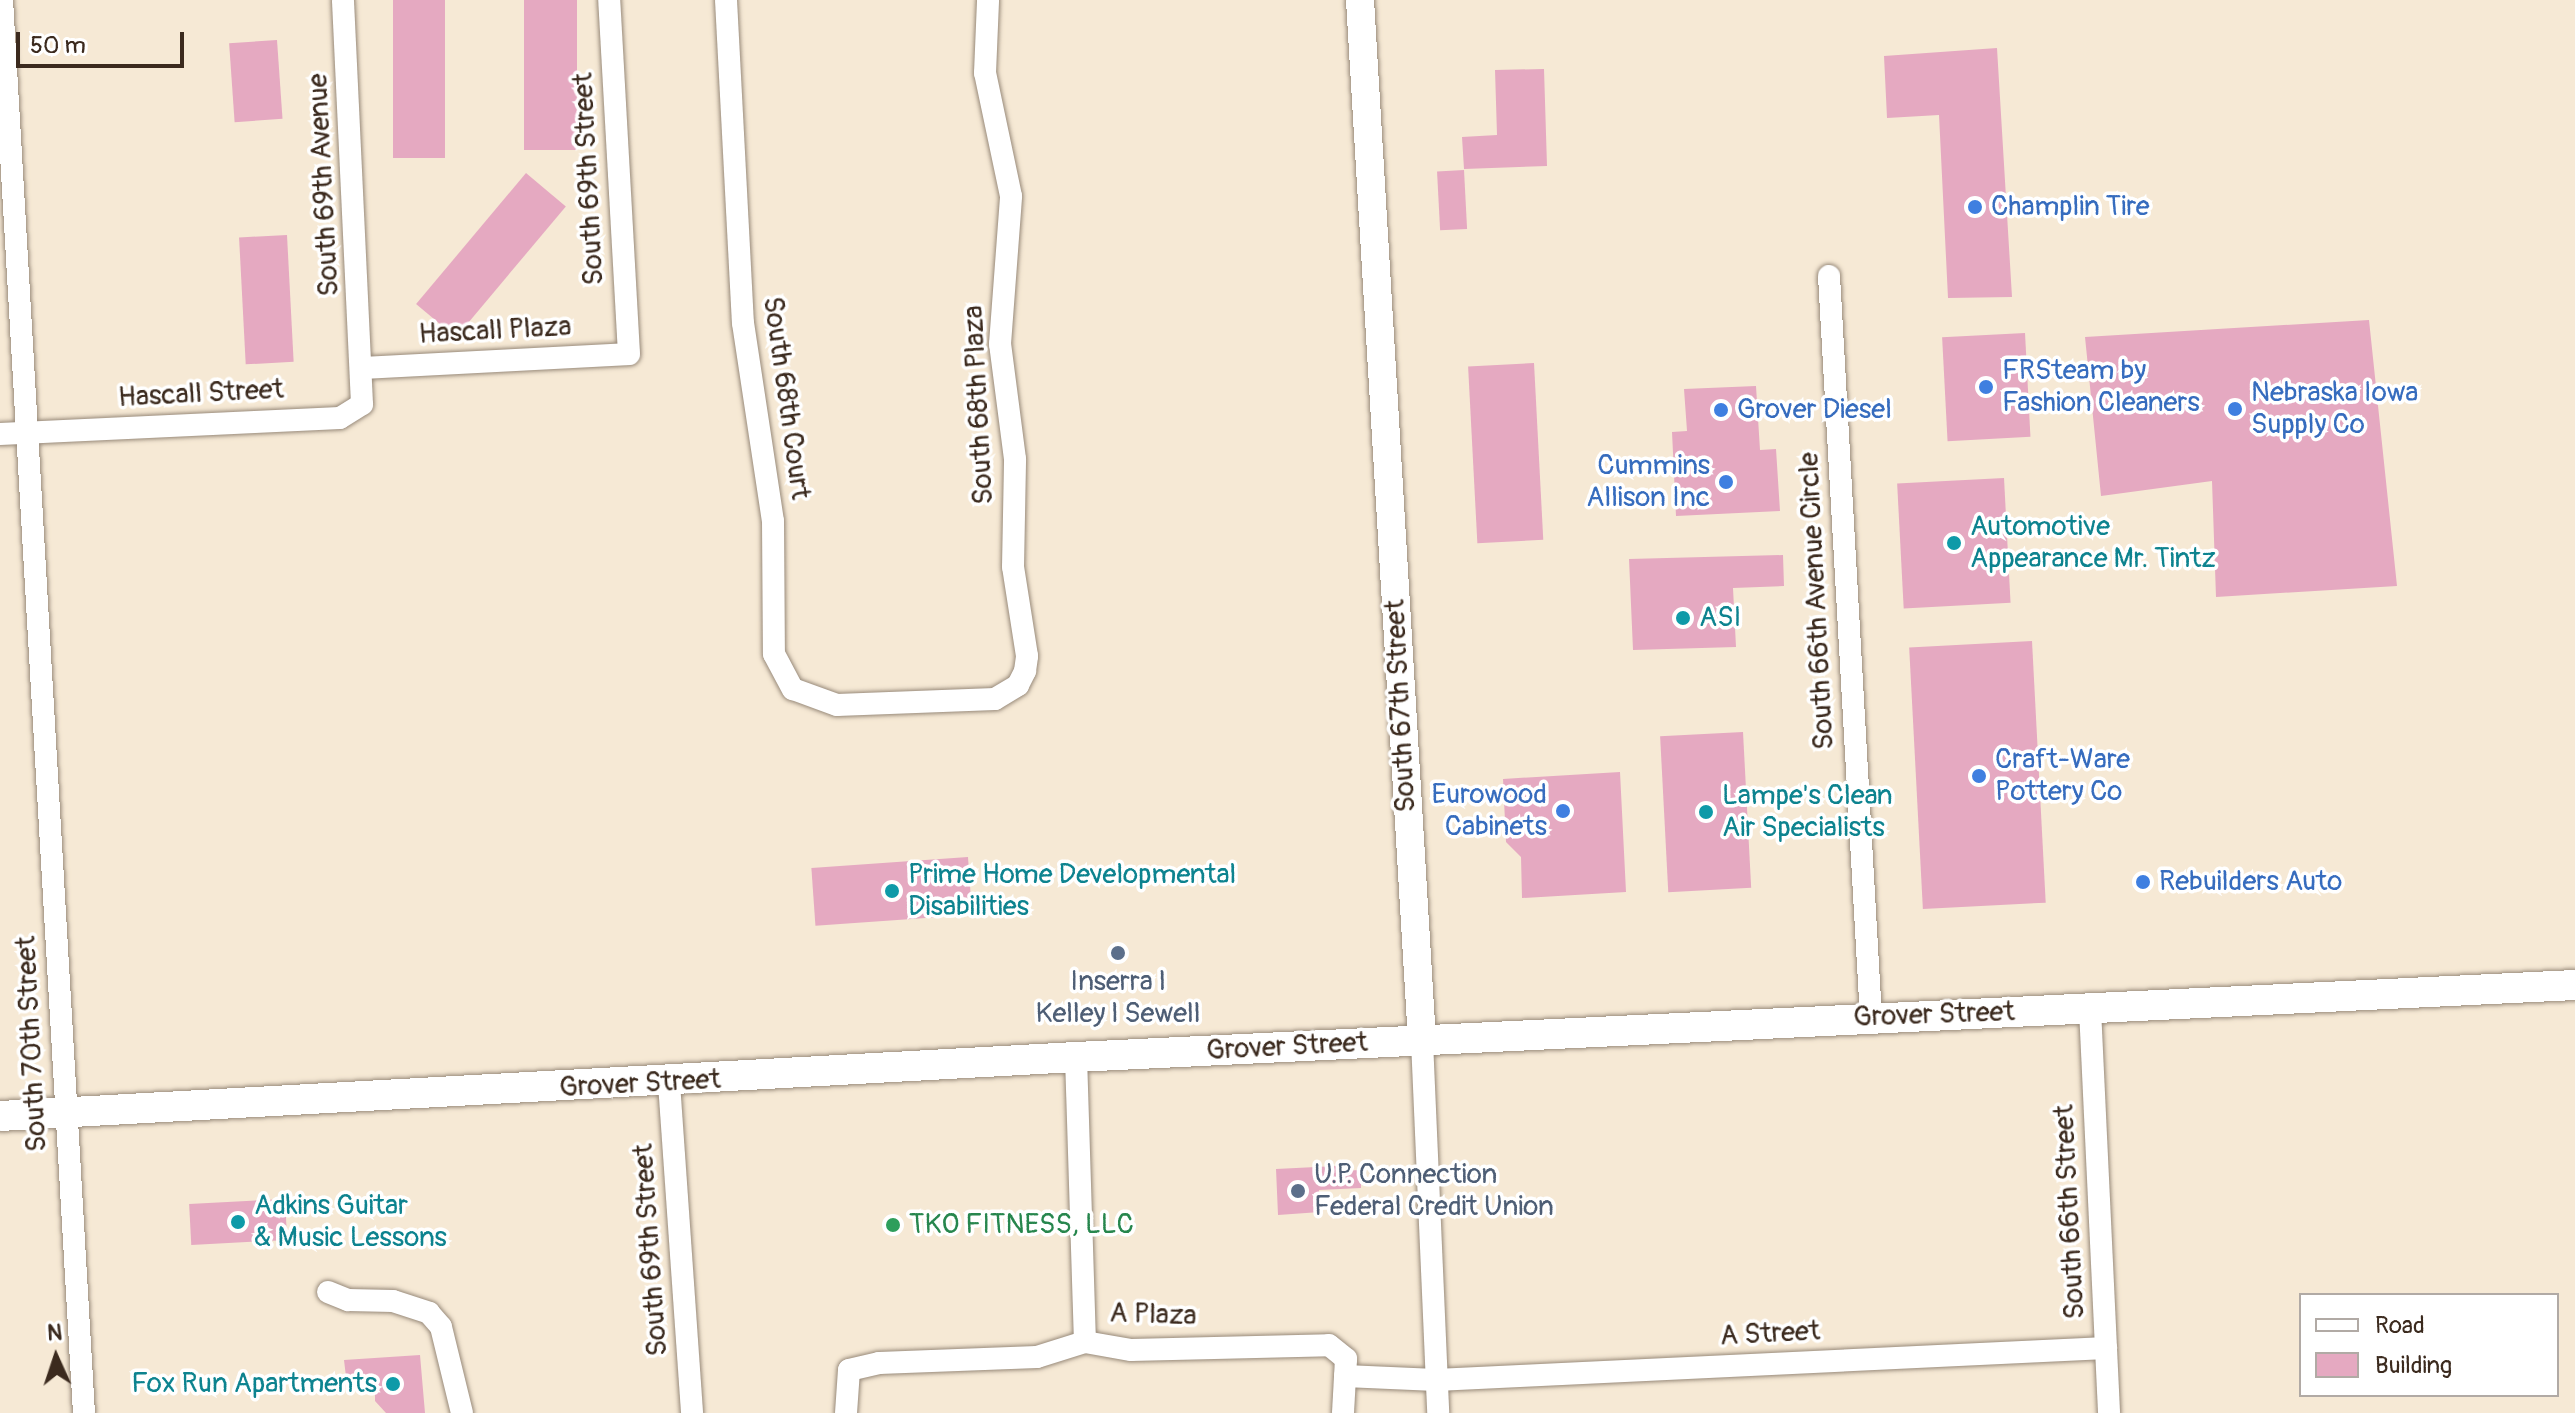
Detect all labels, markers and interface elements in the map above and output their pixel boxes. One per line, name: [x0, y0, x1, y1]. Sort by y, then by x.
scale bar: [20, 16, 188, 66]
text: 50 m: [30, 31, 86, 60]
street label: South 69th Street: [567, 72, 611, 286]
street label: South 69th Avenue: [301, 73, 347, 297]
place label: Champlin Tire: [1991, 190, 2150, 224]
marker: Champlin Tire: [1966, 198, 1984, 216]
street label: South 68th Court: [755, 294, 817, 502]
street label: South 68th Plaza: [957, 304, 1001, 506]
street label: Hascall Plaza: [418, 310, 572, 352]
place label: FRSteam by Fashion Cleaners: [2002, 354, 2200, 420]
street label: Hascall Street: [117, 373, 285, 415]
place label: Nebraska Iowa Supply Co: [2251, 376, 2418, 442]
marker: FRSteam by Fashion Cleaners: [1977, 378, 1995, 396]
place label: Grover Diesel: [1737, 393, 1892, 427]
marker: Nebraska Iowa Supply Co: [2226, 400, 2244, 418]
marker: Grover Diesel: [1712, 401, 1730, 419]
place label: Cummins Allison Inc: [1586, 449, 1710, 515]
street label: South 66th Avenue Circle: [1792, 451, 1842, 751]
marker: Cummins Allison Inc: [1717, 473, 1735, 491]
place label: Automotive Appearance Mr. Tintz: [1970, 510, 2216, 576]
marker: Automotive Appearance Mr. Tintz: [1945, 534, 1963, 552]
street label: South 67th Street: [1379, 599, 1423, 813]
place label: ASI: [1699, 601, 1741, 635]
marker: ASI: [1674, 609, 1692, 627]
place label: Craft-Ware Pottery Co: [1995, 743, 2130, 809]
marker: Craft-Ware Pottery Co: [1970, 767, 1988, 785]
place label: Eurowood Cabinets: [1431, 778, 1547, 844]
place label: Lampe's Clean Air Specialists: [1722, 779, 1893, 845]
marker: Eurowood Cabinets: [1554, 802, 1572, 820]
marker: Lampe's Clean Air Specialists: [1697, 803, 1715, 821]
place label: Prime Home Developmental Disabilities: [908, 858, 1236, 924]
place label: Rebuilders Auto: [2159, 865, 2342, 899]
marker: Rebuilders Auto: [2134, 873, 2152, 891]
marker: Prime Home Developmental Disabilities: [883, 882, 901, 900]
street label: South 70th Street: [10, 935, 54, 1153]
marker: Inserra l Kelley l Sewell: [1109, 944, 1127, 962]
place label: Inserra l Kelley l Sewell: [1036, 965, 1200, 1031]
street label: Grover Street: [1853, 995, 2015, 1035]
street label: Grover Street: [1206, 1026, 1368, 1068]
street label: Grover Street: [559, 1063, 721, 1105]
street label: South 66th Street: [2048, 1104, 2092, 1320]
street label: South 69th Street: [627, 1143, 675, 1357]
place label: U.P. Connection Federal Credit Union: [1314, 1158, 1554, 1224]
marker: U.P. Connection Federal Credit Union: [1289, 1182, 1307, 1200]
place label: Adkins Guitar & Music Lessons: [254, 1189, 447, 1255]
place label: TKO FITNESS, LLC: [909, 1208, 1134, 1242]
marker: Adkins Guitar & Music Lessons: [229, 1213, 247, 1231]
marker: TKO FITNESS, LLC: [884, 1216, 902, 1234]
legend: [2299, 1293, 2559, 1397]
street label: A Plaza: [1109, 1297, 1197, 1333]
text: Road: [2375, 1311, 2425, 1340]
street label: A Street: [1719, 1315, 1821, 1353]
north arrow: [16, 1317, 96, 1397]
text: N: [47, 1319, 63, 1347]
text: Building: [2375, 1351, 2452, 1380]
place label: Fox Run Apartments: [131, 1367, 377, 1401]
marker: Fox Run Apartments: [384, 1375, 402, 1393]

